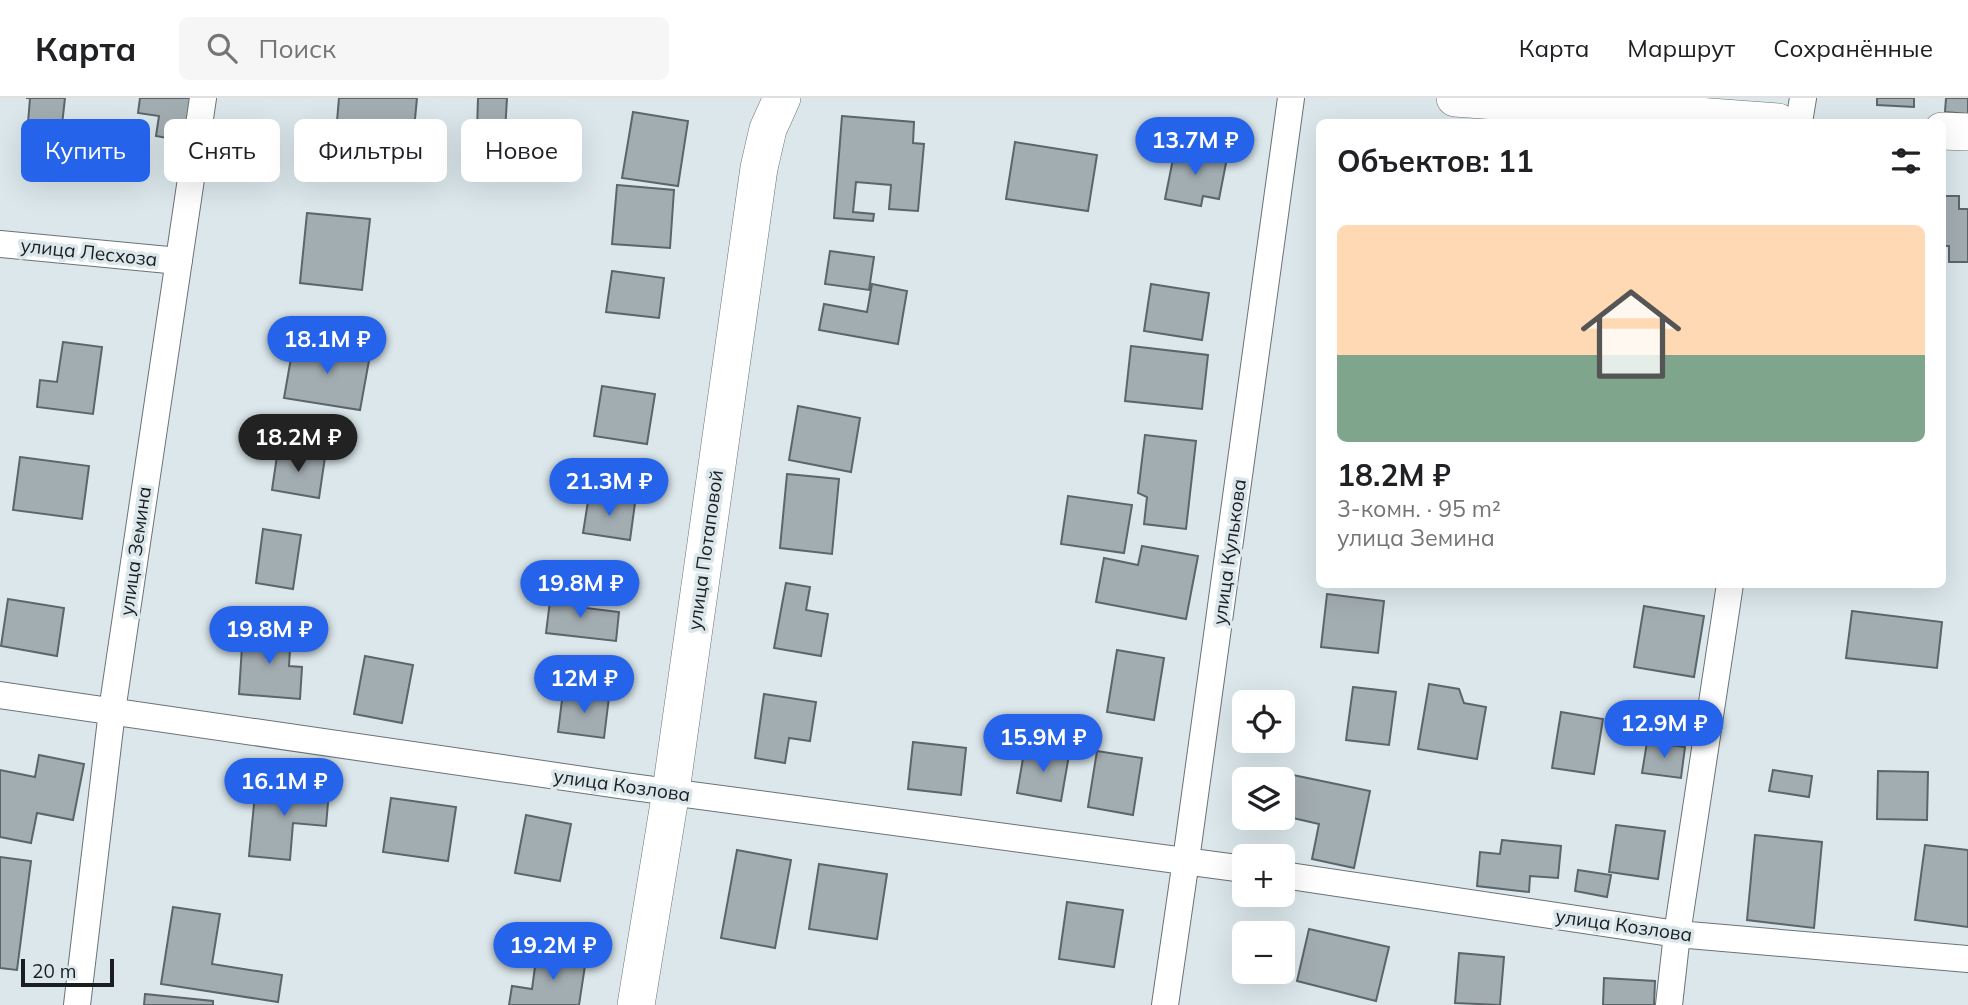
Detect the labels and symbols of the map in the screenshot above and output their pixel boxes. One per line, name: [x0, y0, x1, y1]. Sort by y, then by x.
pin: 13.7M ₽: [1130, 118, 1260, 177]
street label: улица Лесхоза: [19, 233, 159, 271]
pin: 18.1M ₽: [262, 316, 392, 376]
pin: 18.2M ₽: [233, 414, 363, 474]
pin: 21.3M ₽: [544, 458, 674, 518]
street label: улица Потаповой: [682, 468, 728, 632]
street label: улица Кулькова: [1207, 477, 1251, 627]
street label: улица Земина: [114, 485, 156, 617]
pin: 19.8M ₽: [515, 560, 645, 620]
pin: 19.8M ₽: [204, 606, 334, 666]
pin: 12M ₽: [535, 656, 633, 715]
pin: 12.9M ₽: [1599, 700, 1729, 760]
pin: 15.9M ₽: [978, 714, 1108, 774]
pin: 16.1M ₽: [219, 758, 349, 818]
street label: улица Козлова: [552, 764, 692, 806]
street label: улица Козлова: [1554, 904, 1694, 946]
pin: 19.2M ₽: [488, 922, 618, 982]
scale bar: [21, 956, 114, 988]

